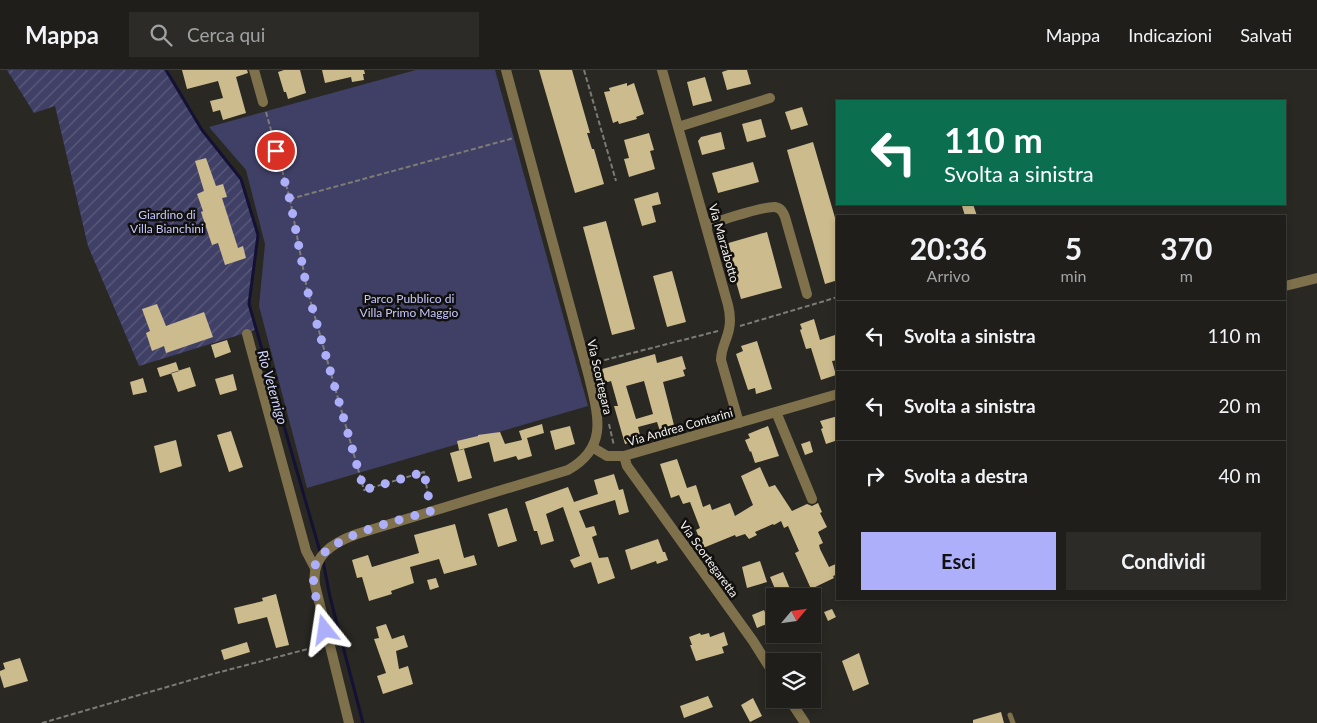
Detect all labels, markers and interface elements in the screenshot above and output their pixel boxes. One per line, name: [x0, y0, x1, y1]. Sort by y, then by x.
search box: [129, 12, 479, 57]
text: Mappa: [25, 20, 99, 49]
icon: search: [147, 21, 175, 49]
text: Cerca qui: [187, 23, 265, 46]
text: Mappa: [1046, 24, 1100, 46]
text: Indicazioni: [1128, 24, 1212, 46]
text: Salvati: [1240, 24, 1292, 46]
text: 110 m: [944, 118, 1043, 160]
icon: left: [861, 120, 926, 185]
pin: [255, 130, 297, 172]
icon: arrive: [262, 137, 290, 165]
text: Svolta a sinistra: [944, 160, 1094, 187]
street label: Via Marzabotto: [706, 202, 742, 284]
park label: Giardino di Villa Bianchini: [130, 207, 204, 236]
text: 20:36: [910, 230, 987, 266]
text: 5: [1065, 230, 1082, 266]
text: 370: [1160, 230, 1212, 266]
text: Arrivo: [927, 266, 970, 285]
text: min: [1061, 266, 1087, 285]
text: m: [1180, 266, 1193, 285]
park label: Parco Pubblico di Villa Primo Maggio: [360, 291, 459, 320]
icon: left: [861, 322, 889, 350]
text: Svolta a sinistra: [904, 324, 1036, 347]
text: 110 m: [1207, 324, 1261, 347]
street label: Via Scortegara: [584, 338, 616, 416]
water label: Rio Veternigo: [254, 348, 292, 426]
icon: left: [861, 392, 889, 420]
text: Svolta a sinistra: [904, 394, 1036, 417]
text: 20 m: [1218, 394, 1261, 417]
street label: Via Andrea Contarini: [626, 405, 735, 449]
icon: right: [861, 462, 889, 490]
text: Svolta a destra: [904, 464, 1028, 487]
text: 40 m: [1218, 464, 1261, 487]
street label: Via Scortegaretta: [676, 518, 742, 600]
button: Esci: [861, 532, 1056, 590]
button: Condividi: [1066, 532, 1261, 590]
north arrow: [766, 588, 821, 642]
map controls: [766, 588, 821, 708]
position arrow: [298, 603, 350, 655]
button: layers: [766, 653, 821, 708]

